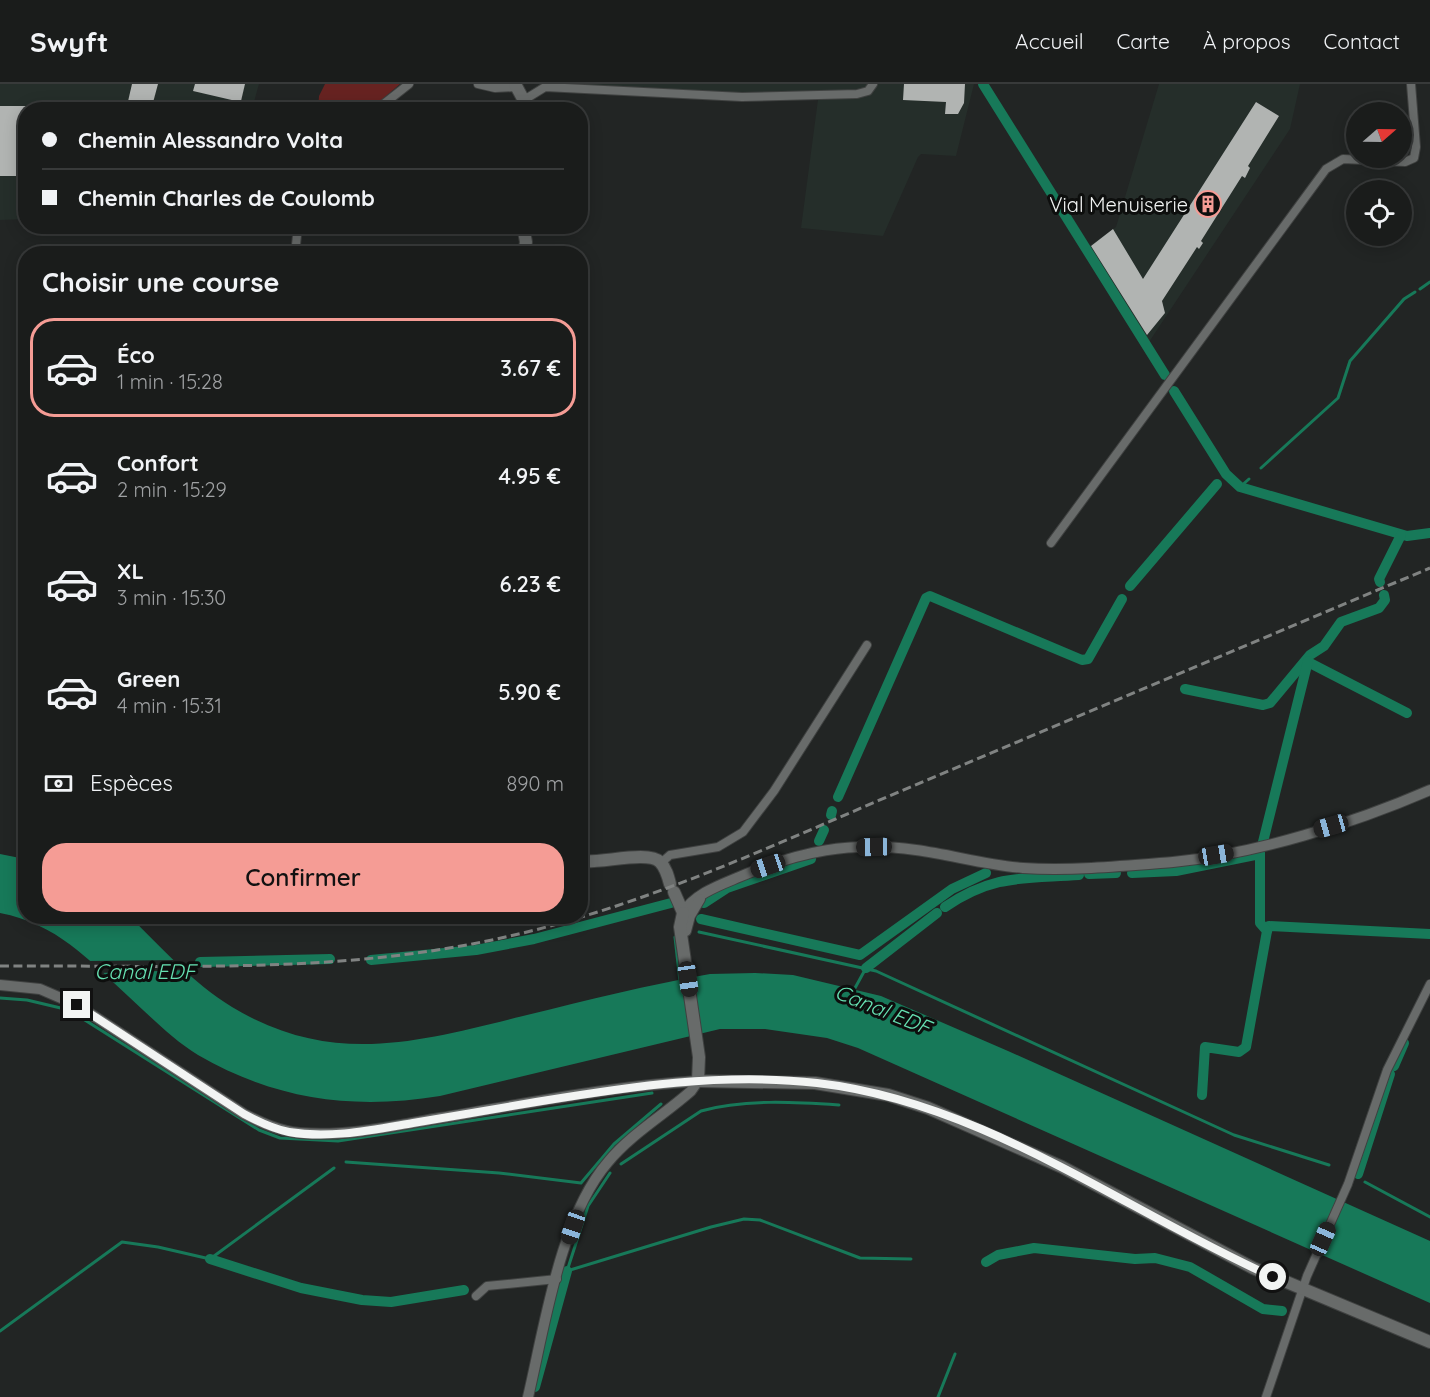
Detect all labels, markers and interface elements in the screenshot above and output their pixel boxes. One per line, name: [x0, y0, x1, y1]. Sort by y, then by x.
text: Swyft: [30, 24, 108, 59]
text: Accueil: [1015, 28, 1084, 54]
text: Carte: [1117, 28, 1170, 54]
text: À propos: [1203, 28, 1291, 54]
text: Contact: [1324, 28, 1400, 54]
north arrow: [1346, 102, 1412, 168]
map controls: [1346, 102, 1412, 246]
text: Chemin Alessandro Volta: [78, 126, 343, 154]
button: locate: [1346, 180, 1412, 246]
text: Chemin Charles de Coulomb: [78, 184, 375, 212]
building icon: Vial Menuiserie: [1193, 189, 1223, 219]
place label: Vial Menuiserie: [1049, 192, 1188, 217]
text: Choisir une course: [42, 265, 279, 299]
icon: car: [45, 341, 99, 395]
text: Éco: [117, 341, 155, 369]
text: 3.67 €: [500, 354, 561, 382]
text: 1 min · 15:28: [117, 369, 223, 394]
icon: car: [45, 449, 99, 503]
text: Confort: [117, 449, 199, 477]
text: 4.95 €: [498, 462, 561, 490]
text: 2 min · 15:29: [117, 477, 227, 502]
icon: car: [45, 557, 99, 611]
text: XL: [117, 557, 144, 585]
text: 6.23 €: [500, 570, 561, 598]
text: 3 min · 15:30: [117, 585, 226, 610]
icon: car: [45, 665, 99, 719]
text: Green: [117, 665, 180, 693]
text: 5.90 €: [498, 678, 561, 706]
text: 4 min · 15:31: [117, 693, 222, 718]
icon: cash: [42, 767, 75, 800]
text: Espèces: [90, 769, 173, 797]
text: 890 m: [506, 771, 564, 796]
car: [1311, 812, 1351, 840]
car: [856, 838, 892, 856]
button: Confirmer: [42, 843, 564, 912]
car: [1197, 843, 1235, 867]
car: [748, 852, 788, 880]
water label: Canal EDF: [95, 958, 199, 984]
car: [677, 960, 699, 998]
water label: Canal EDF: [831, 978, 937, 1041]
route end: [63, 991, 90, 1018]
car: [559, 1207, 587, 1247]
car: [1307, 1219, 1339, 1259]
route start: [1259, 1263, 1286, 1290]

